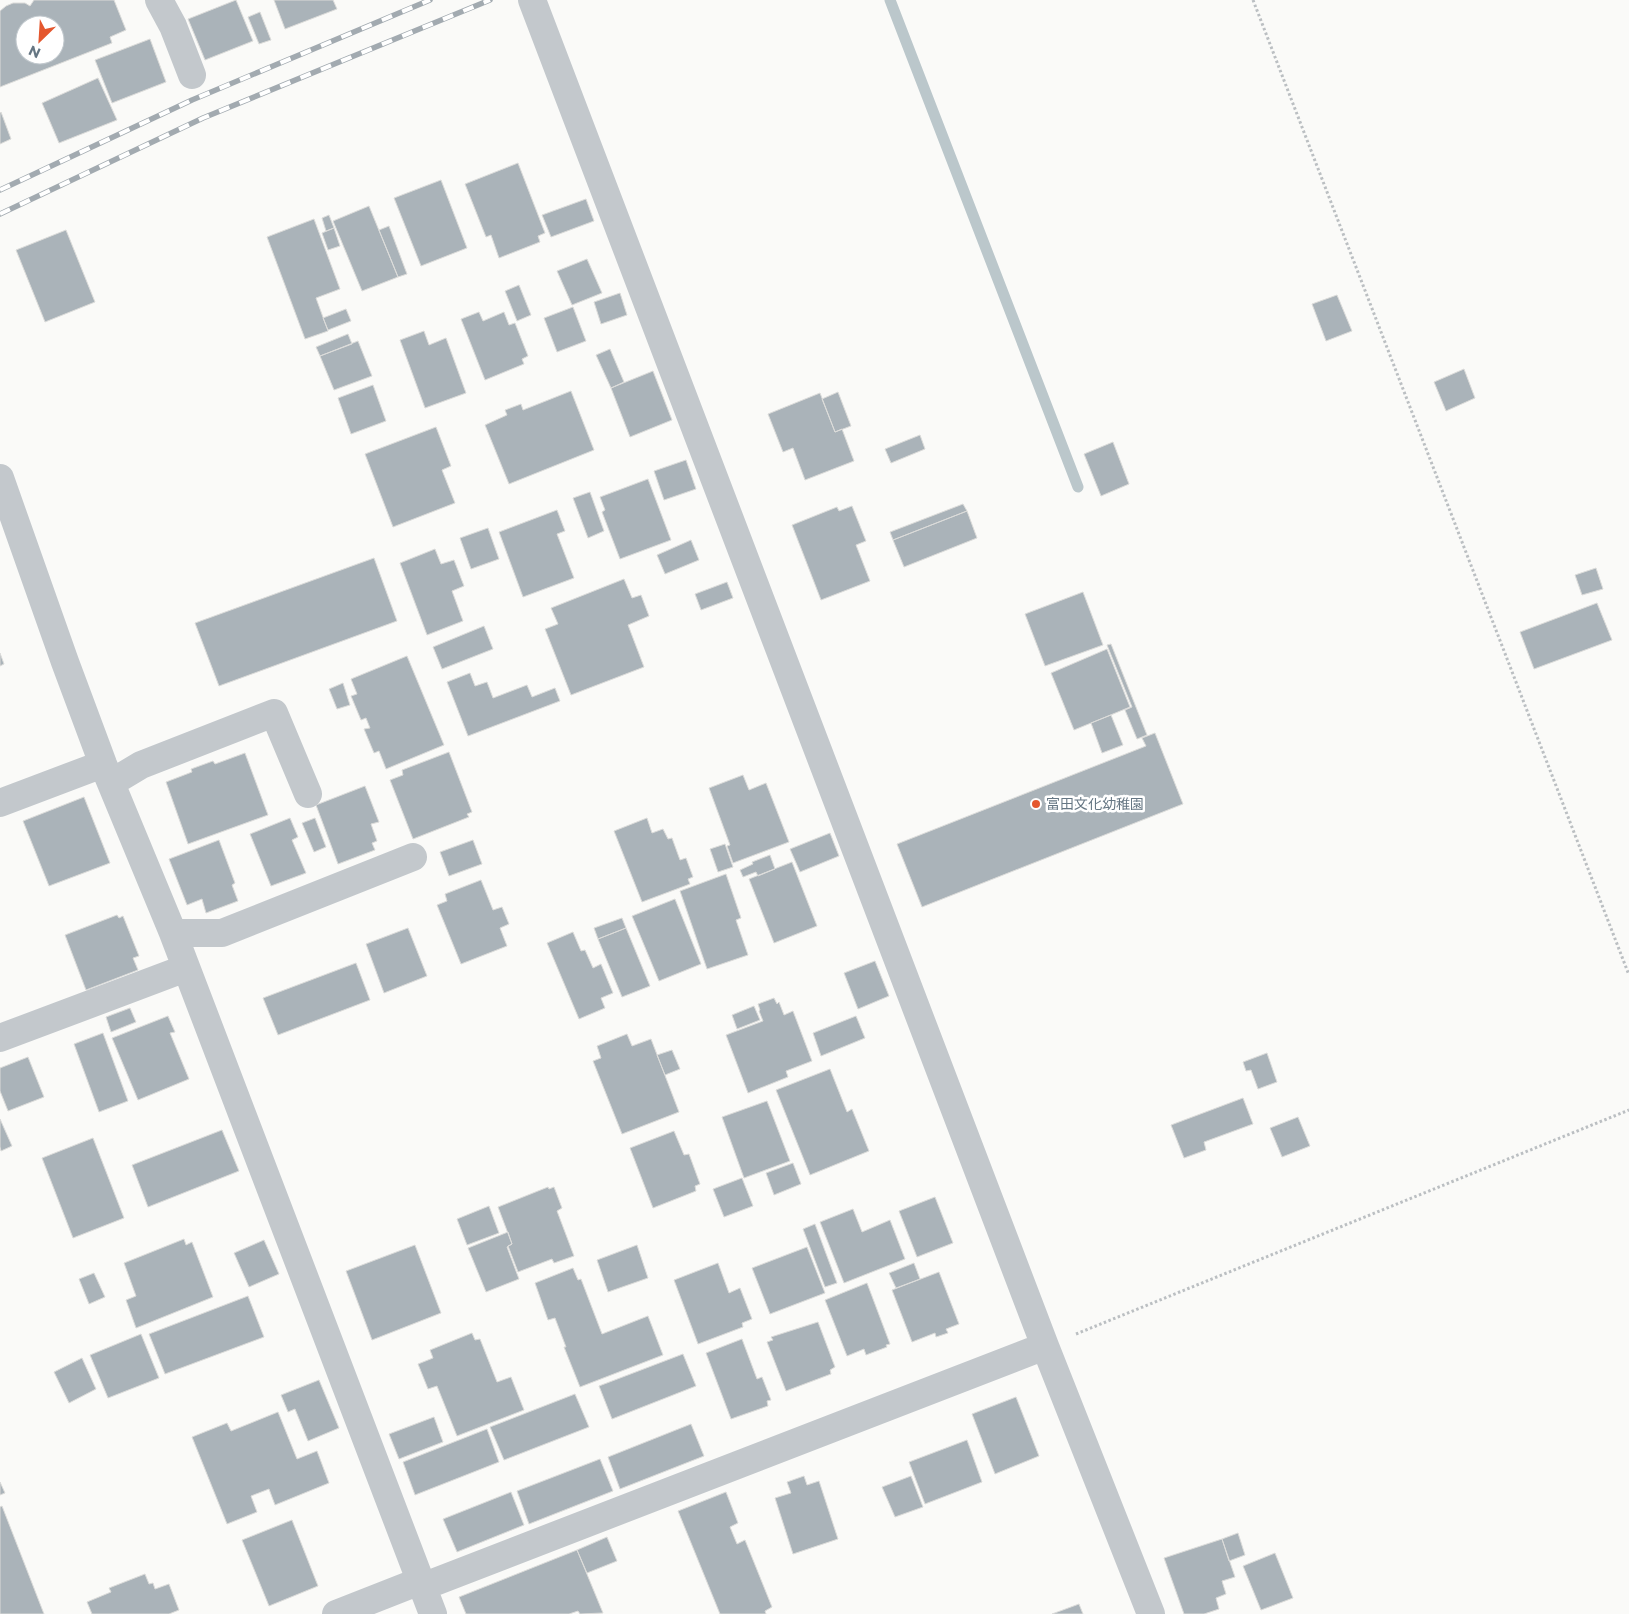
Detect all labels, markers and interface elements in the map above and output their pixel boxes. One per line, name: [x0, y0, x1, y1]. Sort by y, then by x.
north arrow: [15, 15, 65, 65]
text: N: [26, 41, 43, 62]
place label: 富田文化幼稚園: [1046, 795, 1144, 813]
marker: 富田文化幼稚園: [1030, 798, 1042, 810]

